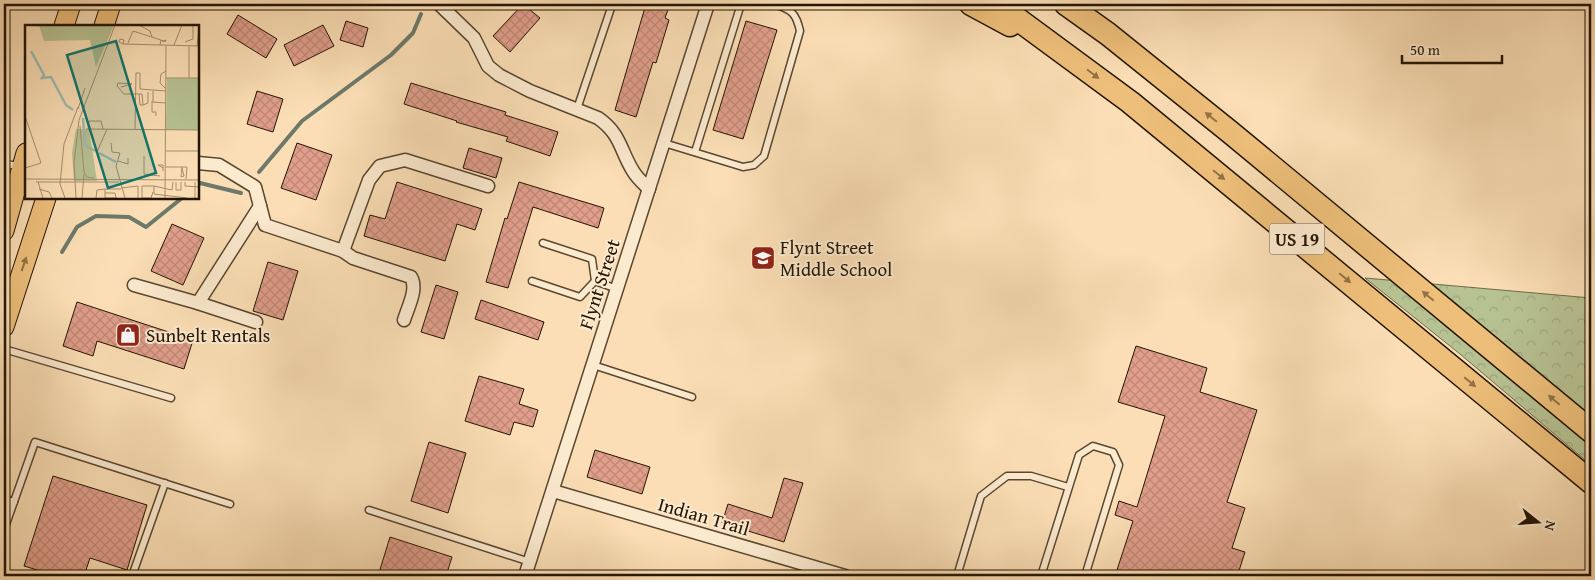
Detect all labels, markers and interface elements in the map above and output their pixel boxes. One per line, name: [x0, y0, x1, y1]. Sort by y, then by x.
inset map: [25, 25, 199, 199]
scale bar: [1402, 32, 1502, 64]
text: 50 m: [1410, 39, 1441, 60]
one-way arrow: [1086, 68, 1099, 79]
one-way arrow: [1205, 112, 1218, 123]
one-way arrow: [1213, 170, 1226, 181]
road number: US 19: [1270, 223, 1324, 254]
place label: Flynt Street Middle School: [780, 233, 892, 283]
street label: Flynt Street: [571, 235, 627, 333]
school or university icon: Flynt Street Middle School: [750, 245, 776, 271]
one-way arrow: [20, 256, 28, 271]
one-way arrow: [1338, 273, 1351, 284]
one-way arrow: [1422, 291, 1435, 302]
place label: Sunbelt Rentals: [146, 321, 270, 349]
shop icon: Sunbelt Rentals: [115, 322, 141, 348]
one-way arrow: [1463, 376, 1476, 387]
one-way arrow: [1547, 394, 1560, 405]
street label: Indian Trail: [655, 490, 753, 542]
north arrow: [1512, 498, 1562, 548]
text: N: [1539, 518, 1561, 534]

